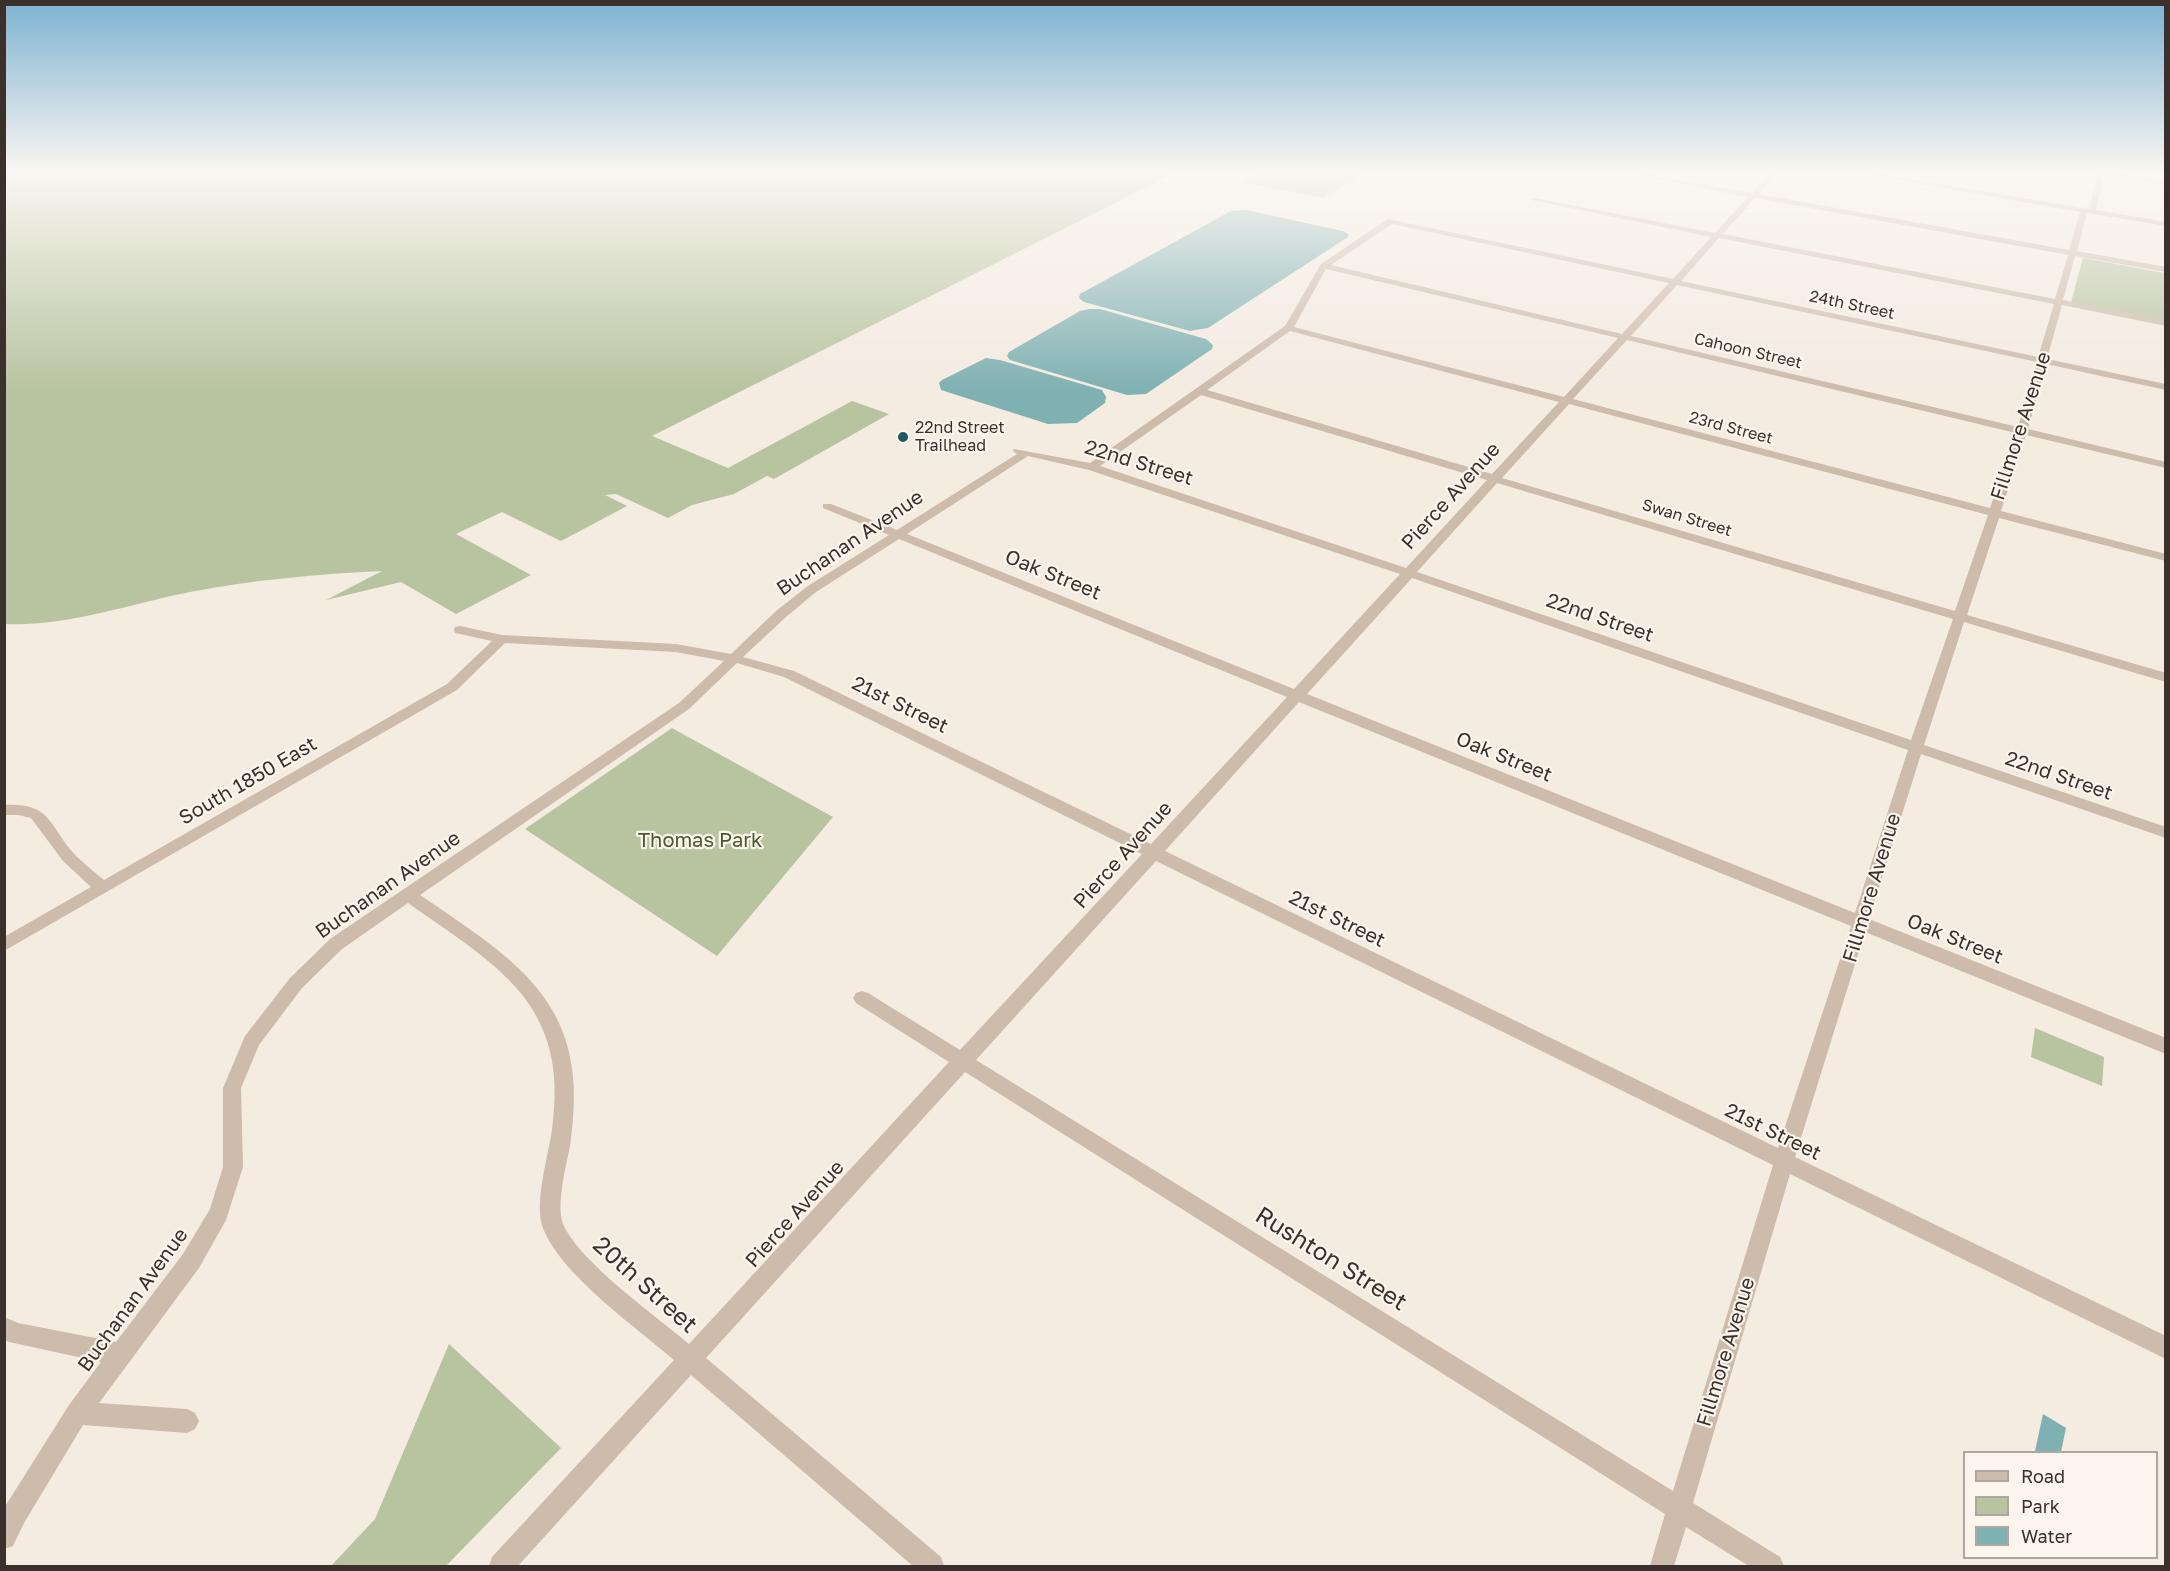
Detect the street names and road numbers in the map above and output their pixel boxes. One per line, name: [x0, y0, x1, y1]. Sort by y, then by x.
street label: 24th Street: [1808, 287, 1896, 323]
street label: Cahoon Street: [1692, 329, 1804, 373]
street label: Fillmore Avenue: [1986, 349, 2056, 503]
street label: 23rd Street: [1687, 408, 1775, 448]
street label: 22nd Street: [1082, 435, 1196, 491]
street label: Pierce Avenue: [1397, 438, 1505, 554]
street label: Buchanan Avenue: [772, 485, 928, 601]
street label: Swan Street: [1640, 495, 1734, 541]
street label: Oak Street: [1001, 545, 1105, 605]
street label: 22nd Street: [1543, 588, 1657, 648]
street label: 21st Street: [848, 671, 952, 739]
street label: Oak Street: [1452, 727, 1556, 787]
street label: South 1850 East: [175, 732, 321, 830]
street label: 22nd Street: [2002, 746, 2116, 806]
street label: Pierce Avenue: [1069, 797, 1177, 913]
street label: Fillmore Avenue: [1838, 811, 1906, 965]
street label: Buchanan Avenue: [311, 826, 465, 944]
street label: 21st Street: [1285, 885, 1389, 953]
street label: Oak Street: [1903, 909, 2007, 969]
street label: 21st Street: [1721, 1098, 1825, 1166]
street label: Pierce Avenue: [741, 1156, 849, 1272]
street label: Rushton Street: [1250, 1201, 1412, 1317]
street label: Buchanan Avenue: [73, 1224, 193, 1376]
street label: 20th Street: [587, 1231, 703, 1339]
street label: Fillmore Avenue: [1692, 1275, 1760, 1429]

